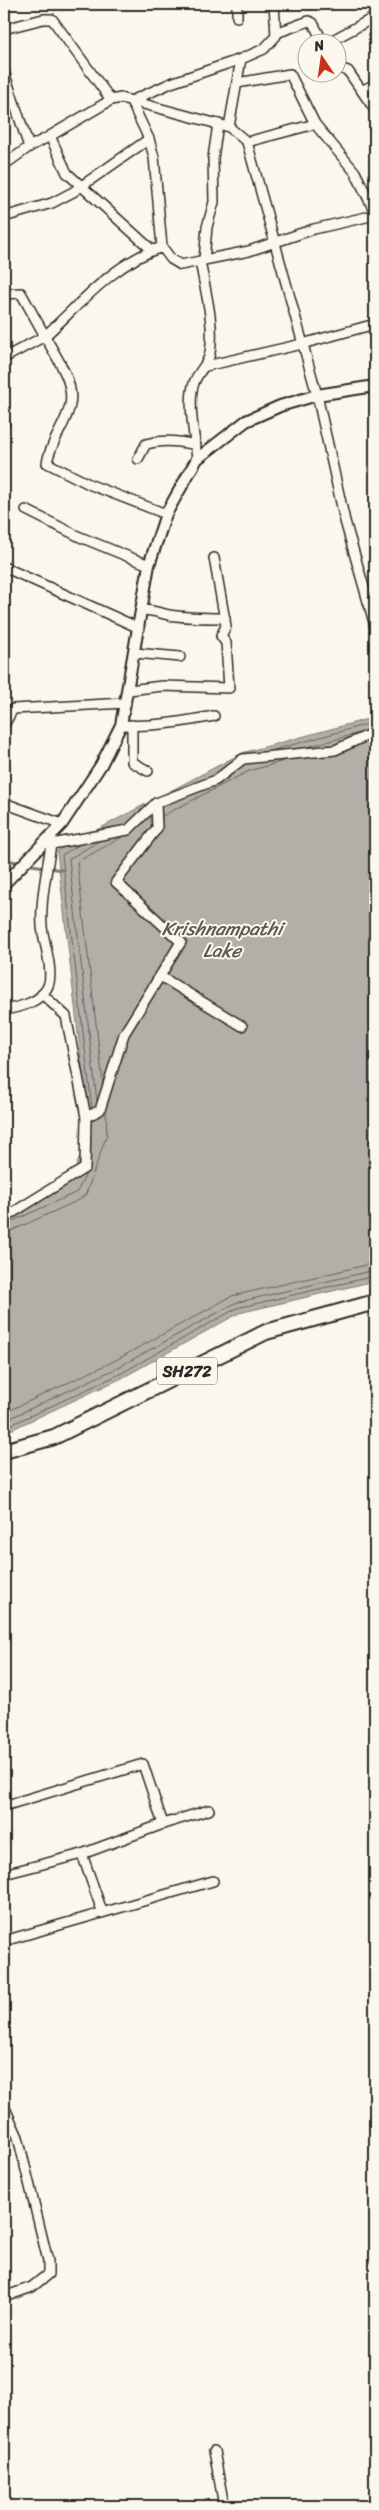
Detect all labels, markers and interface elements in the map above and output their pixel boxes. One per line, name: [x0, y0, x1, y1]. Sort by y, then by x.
north arrow: [296, 32, 346, 82]
text: N: [311, 32, 327, 59]
water label: Krishnampathi Lake: [162, 912, 286, 967]
road number: SH272: [157, 1358, 217, 1384]

